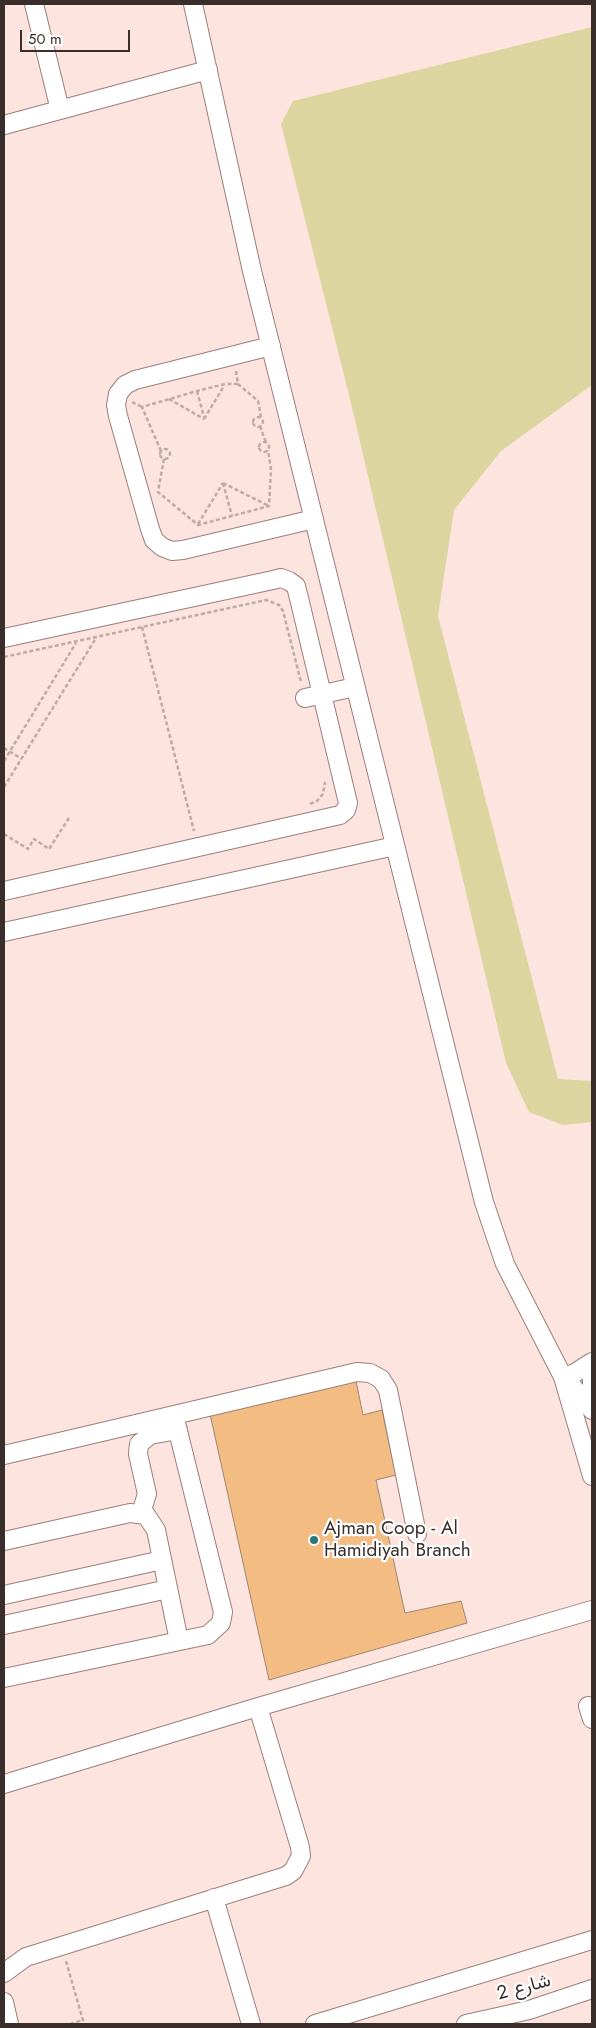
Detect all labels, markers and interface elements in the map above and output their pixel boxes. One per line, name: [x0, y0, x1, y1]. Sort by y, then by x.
scale bar: [22, 20, 132, 52]
text: 50 m: [28, 28, 62, 50]
place label: Ajman Coop - Al Hamidiyah Branch: [324, 1518, 471, 1562]
marker: Ajman Coop - Al Hamidiyah Branch: [308, 1534, 320, 1546]
street label: شارع 2: [495, 1970, 553, 2006]

